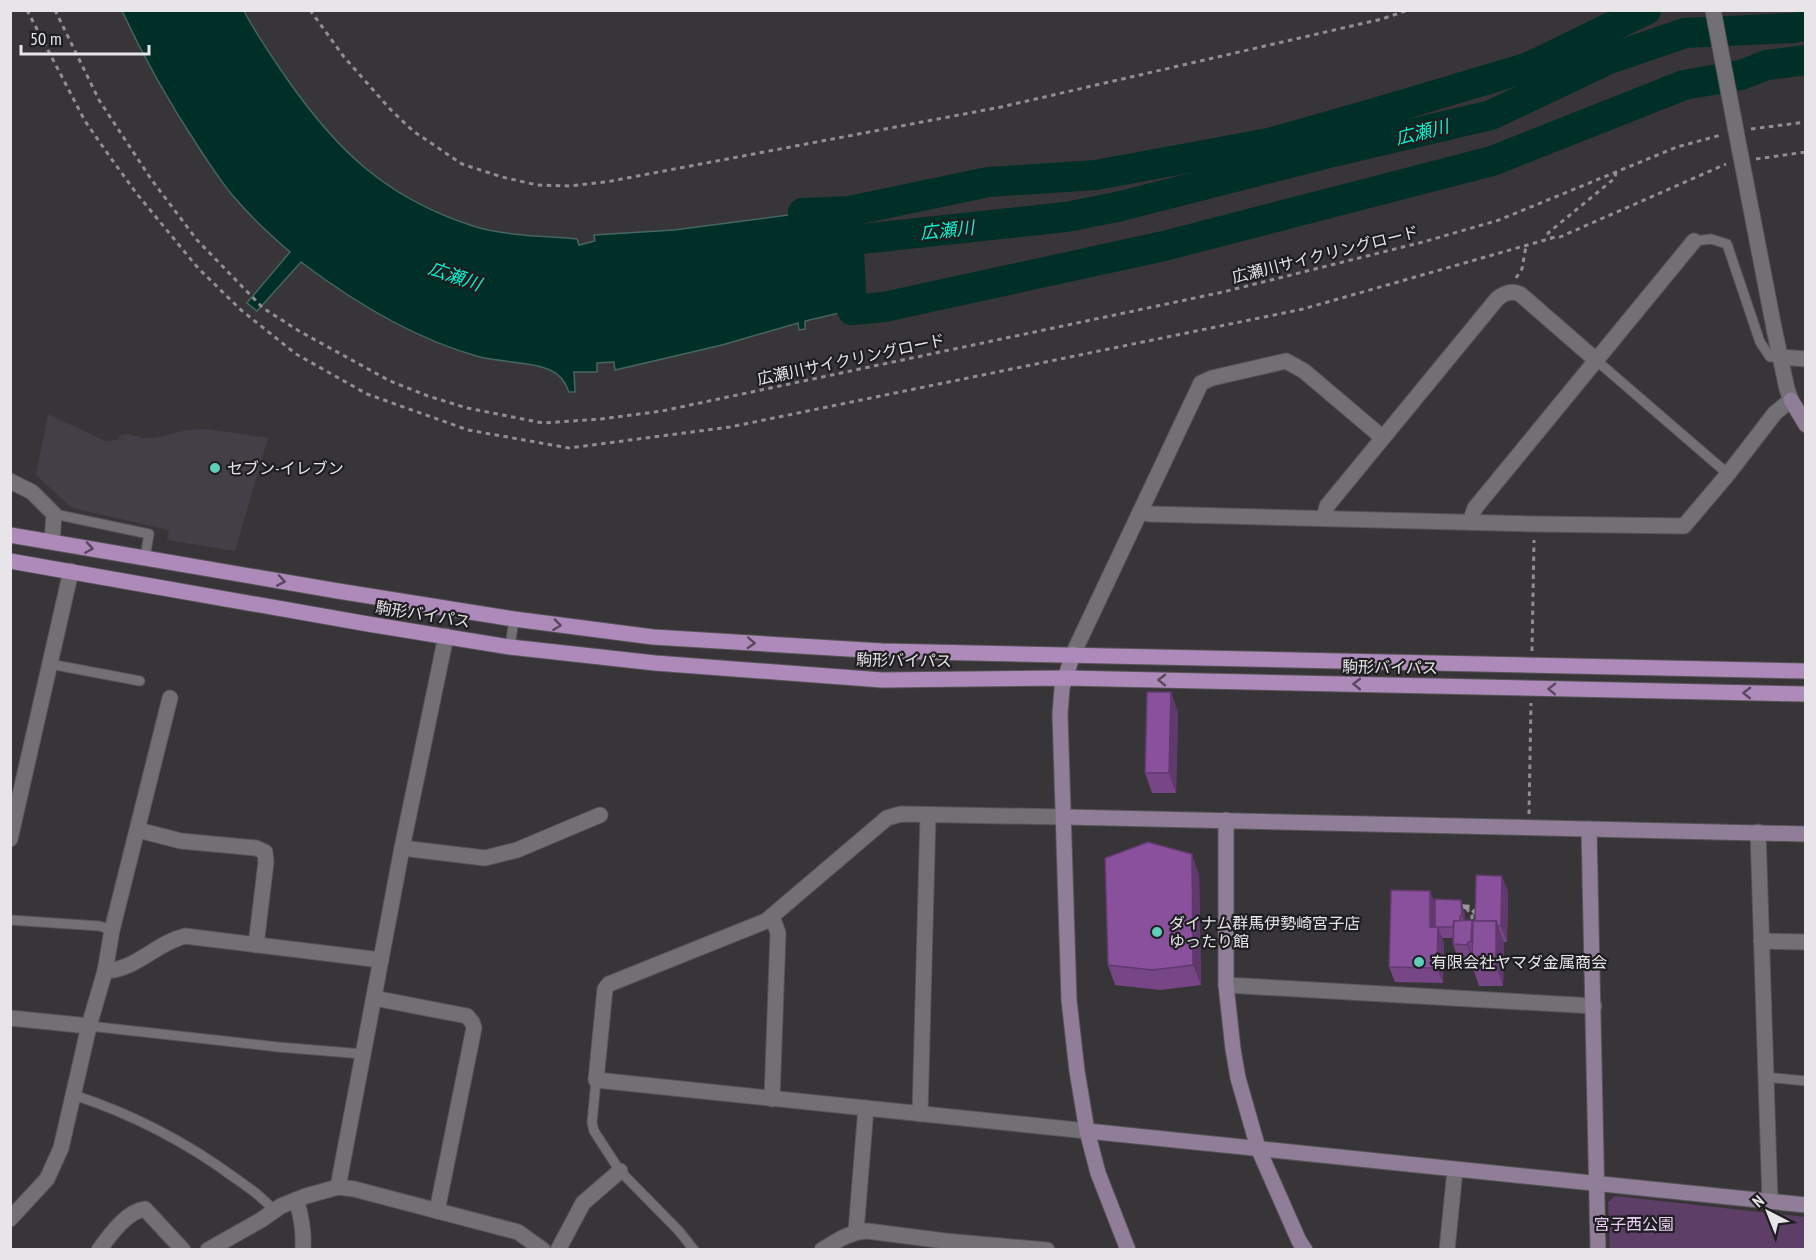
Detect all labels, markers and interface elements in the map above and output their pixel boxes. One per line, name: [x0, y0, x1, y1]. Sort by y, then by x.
scale bar: [21, 18, 148, 56]
text: 50 m: [30, 27, 62, 50]
water label: 広瀬川: [1393, 114, 1453, 150]
water label: 広瀬川: [919, 216, 977, 244]
street label: 広瀬川サイクリングロード: [1230, 221, 1420, 287]
water label: 広瀬川: [426, 256, 486, 296]
street label: 広瀬川サイクリングロード: [755, 329, 947, 389]
place label: セブン-イレブン: [227, 458, 344, 478]
marker: セブン-イレブン: [208, 461, 222, 475]
one-way arrow: [83, 541, 93, 554]
one-way arrow: [276, 574, 286, 587]
street label: 駒形バイパス: [374, 597, 472, 631]
one-way arrow: [552, 618, 561, 630]
one-way arrow: [746, 636, 755, 649]
street label: 駒形バイパス: [856, 649, 952, 671]
street label: 駒形バイパス: [1342, 656, 1438, 678]
one-way arrow: [1158, 674, 1167, 686]
one-way arrow: [1353, 678, 1362, 691]
one-way arrow: [1548, 682, 1557, 695]
one-way arrow: [1743, 687, 1752, 699]
place label: ダイナム群馬伊勢崎宮子店 ゆったり館: [1169, 913, 1360, 951]
marker: ダイナム群馬伊勢崎宮子店 ゆったり館: [1150, 925, 1164, 939]
place label: 有限会社ヤマダ金属商会: [1431, 952, 1607, 972]
marker: 有限会社ヤマダ金属商会: [1412, 955, 1426, 969]
north arrow: [1738, 1182, 1798, 1242]
text: N: [1748, 1191, 1768, 1211]
park label: 宮子西公園: [1594, 1214, 1674, 1234]

